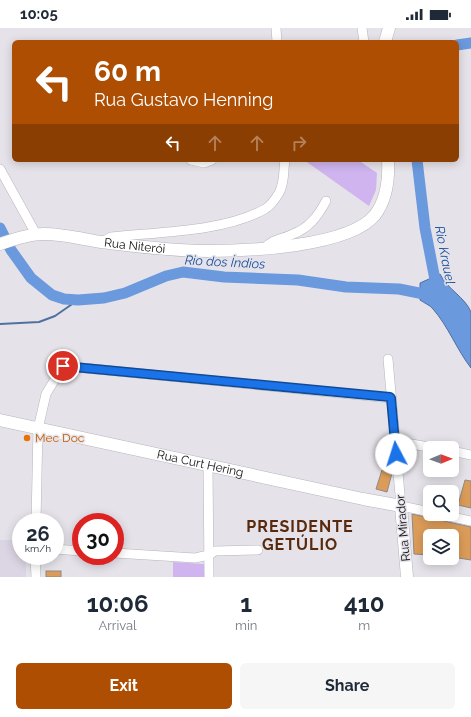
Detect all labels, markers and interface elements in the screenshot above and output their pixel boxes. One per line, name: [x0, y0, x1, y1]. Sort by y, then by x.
text: 10:05: [20, 5, 58, 23]
text: 60 m: [94, 55, 161, 88]
icon: left: [28, 56, 80, 108]
text: Rua Gustavo Henning: [94, 89, 273, 110]
icon: left: [162, 132, 184, 154]
icon: ahead: [204, 132, 226, 154]
icon: ahead: [246, 132, 268, 154]
icon: right: [288, 132, 310, 154]
water label: Rio Krauel: [432, 224, 458, 286]
street label: Rua Niterói: [104, 235, 166, 256]
water label: Rio dos Índios: [184, 252, 266, 272]
pin: [46, 349, 80, 383]
icon: arrive: [52, 355, 74, 377]
place label: Mec Doc: [35, 431, 85, 445]
marker: Mec Doc: [22, 433, 32, 443]
position arrow: [375, 433, 417, 475]
north arrow: [423, 441, 459, 477]
map controls: [423, 441, 459, 565]
street label: Rua Curt Hering: [156, 447, 245, 480]
button: search: [423, 485, 459, 521]
street label: Rua Mirador: [393, 493, 413, 562]
speed limit sign: 30: [72, 513, 124, 565]
district label: PRESIDENTE GETÚLIO: [246, 517, 354, 554]
text: 26: [26, 522, 50, 546]
button: layers: [423, 529, 459, 565]
text: km/h: [25, 543, 51, 554]
text: 10:06: [87, 589, 148, 618]
text: 1: [240, 589, 252, 618]
text: 410: [344, 589, 384, 618]
text: Arrival: [98, 618, 137, 633]
text: min: [235, 618, 257, 633]
text: m: [358, 618, 370, 633]
button: Exit: [16, 663, 232, 709]
button: Share: [240, 663, 455, 709]

